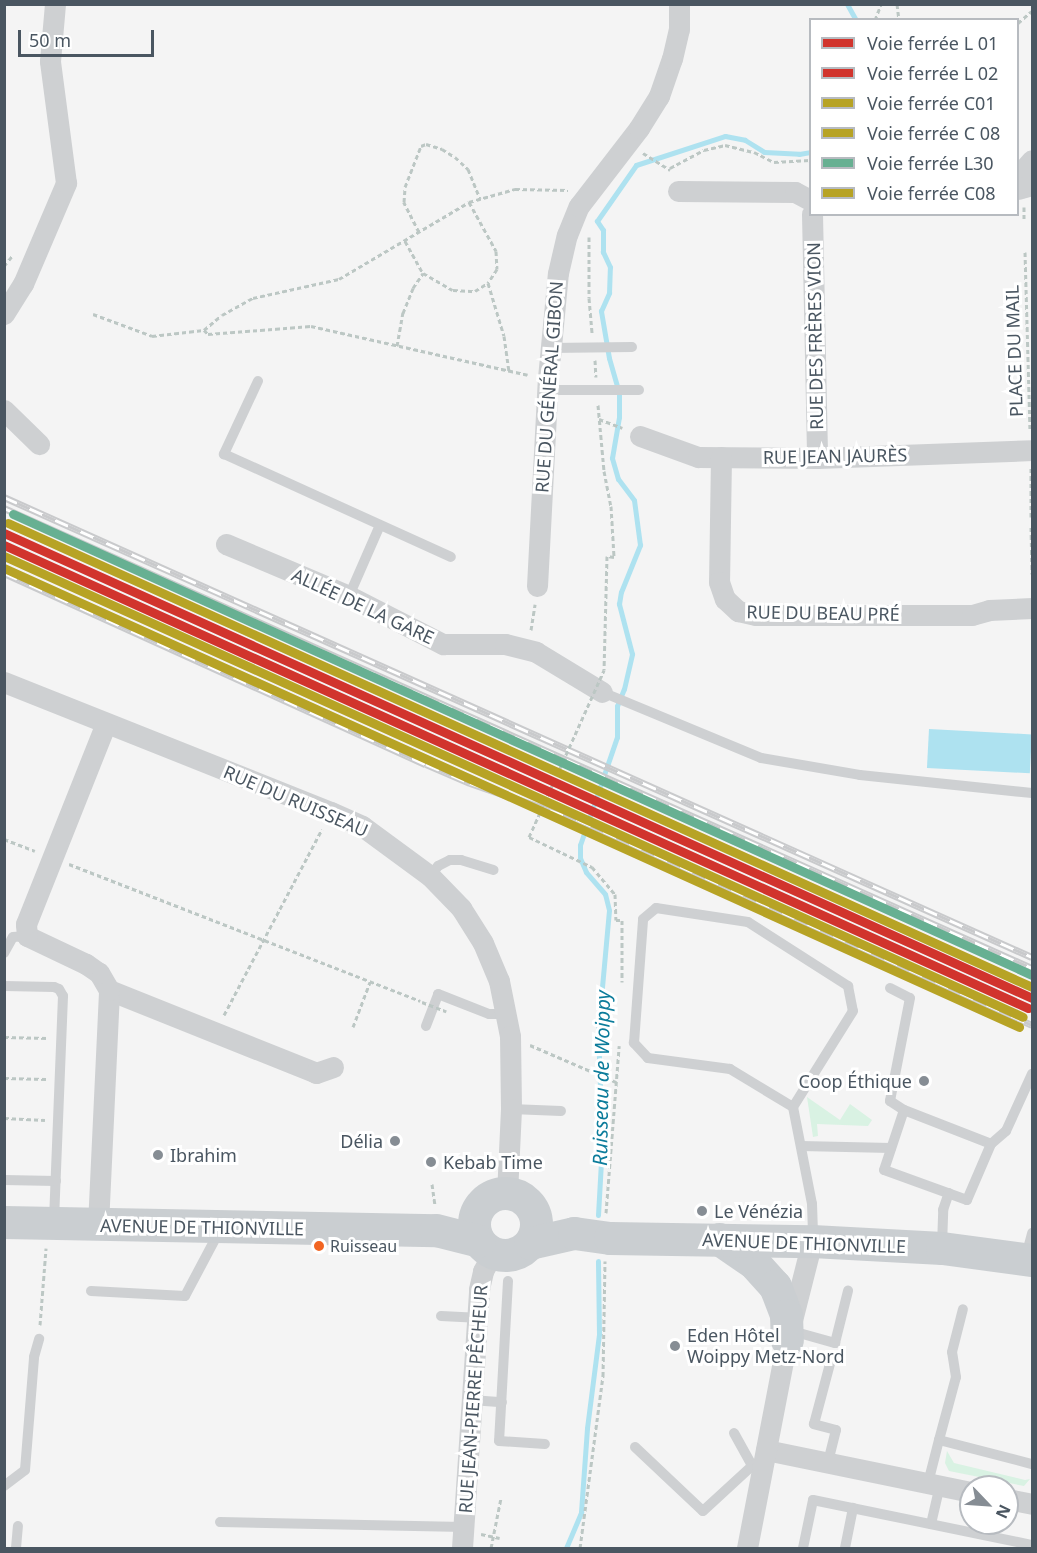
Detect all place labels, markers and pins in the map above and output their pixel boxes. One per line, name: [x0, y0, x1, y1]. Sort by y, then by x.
place label: Coop Éthique: [798, 1070, 912, 1092]
marker: Coop Éthique: [917, 1074, 931, 1088]
place label: Délia: [340, 1130, 383, 1152]
marker: Délia: [388, 1134, 402, 1148]
place label: Ibrahim: [170, 1144, 237, 1166]
marker: Ibrahim: [151, 1148, 165, 1162]
place label: Kebab Time: [443, 1151, 543, 1173]
marker: Kebab Time: [424, 1155, 438, 1169]
place label: Le Vénézia: [714, 1200, 803, 1222]
marker: Le Vénézia: [695, 1204, 709, 1218]
place label: Ruisseau: [330, 1236, 397, 1256]
marker: Ruisseau: [313, 1240, 325, 1252]
place label: Eden Hôtel Woippy Metz-Nord: [687, 1325, 844, 1368]
marker: Eden Hôtel Woippy Metz-Nord: [668, 1339, 682, 1353]

